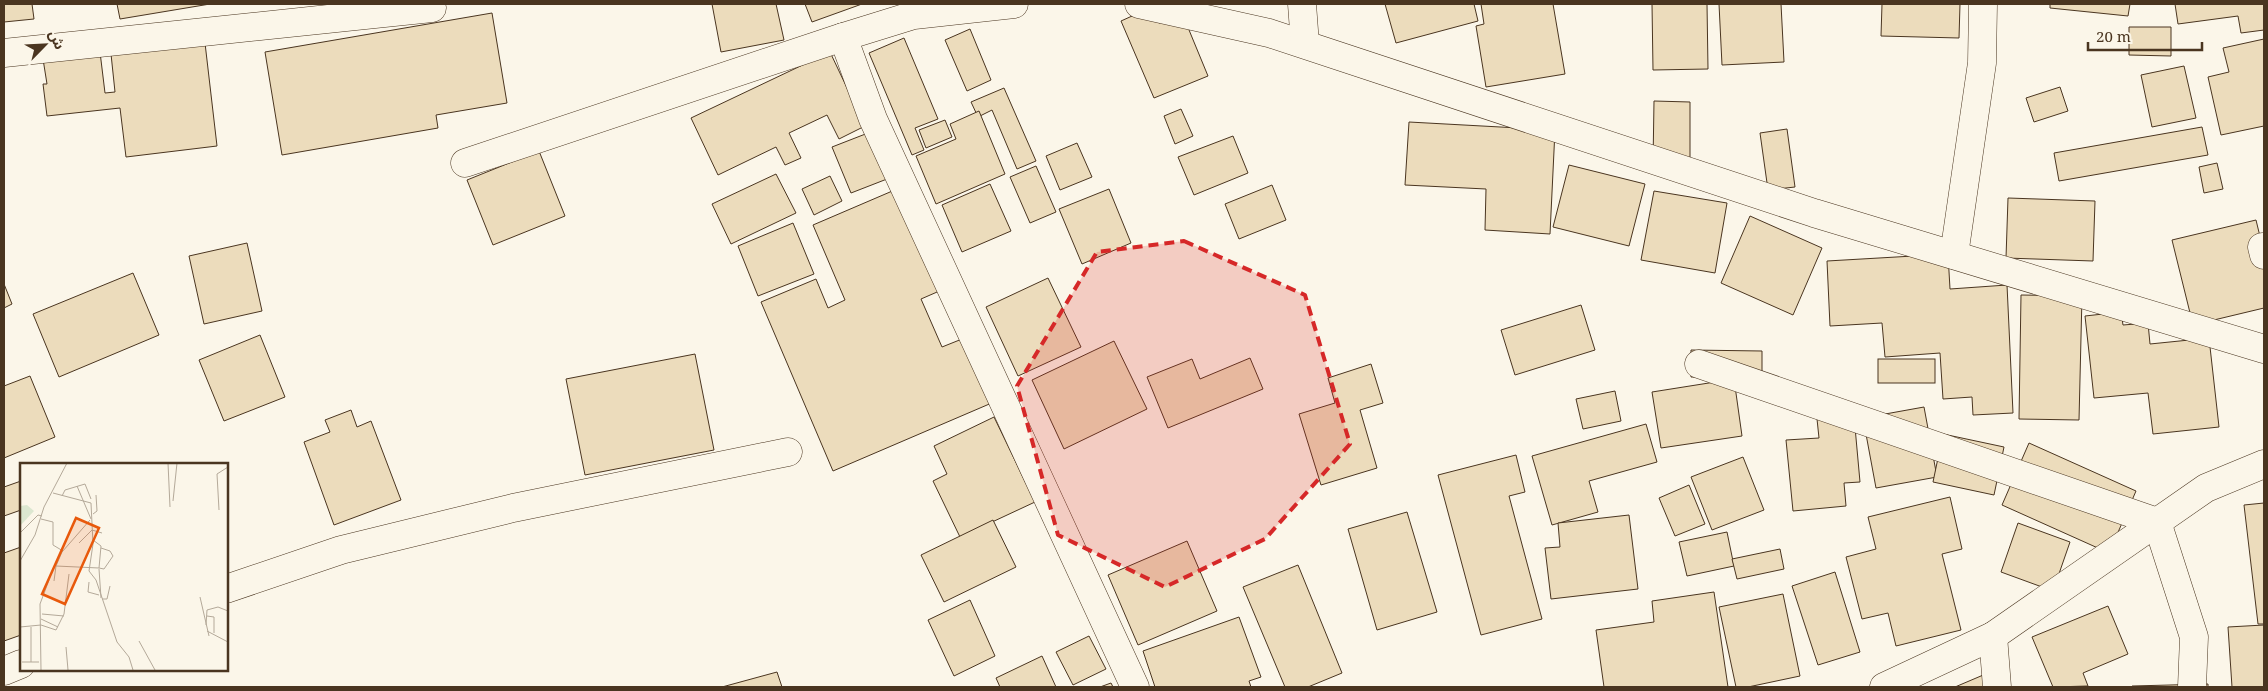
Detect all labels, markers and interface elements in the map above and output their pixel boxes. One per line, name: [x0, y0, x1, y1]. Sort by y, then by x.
north arrow: [20, 20, 70, 70]
scale bar: [2088, 20, 2202, 52]
text: 20 m: [2096, 26, 2131, 46]
text: ش: [45, 27, 70, 52]
inset map: [20, 463, 228, 671]

